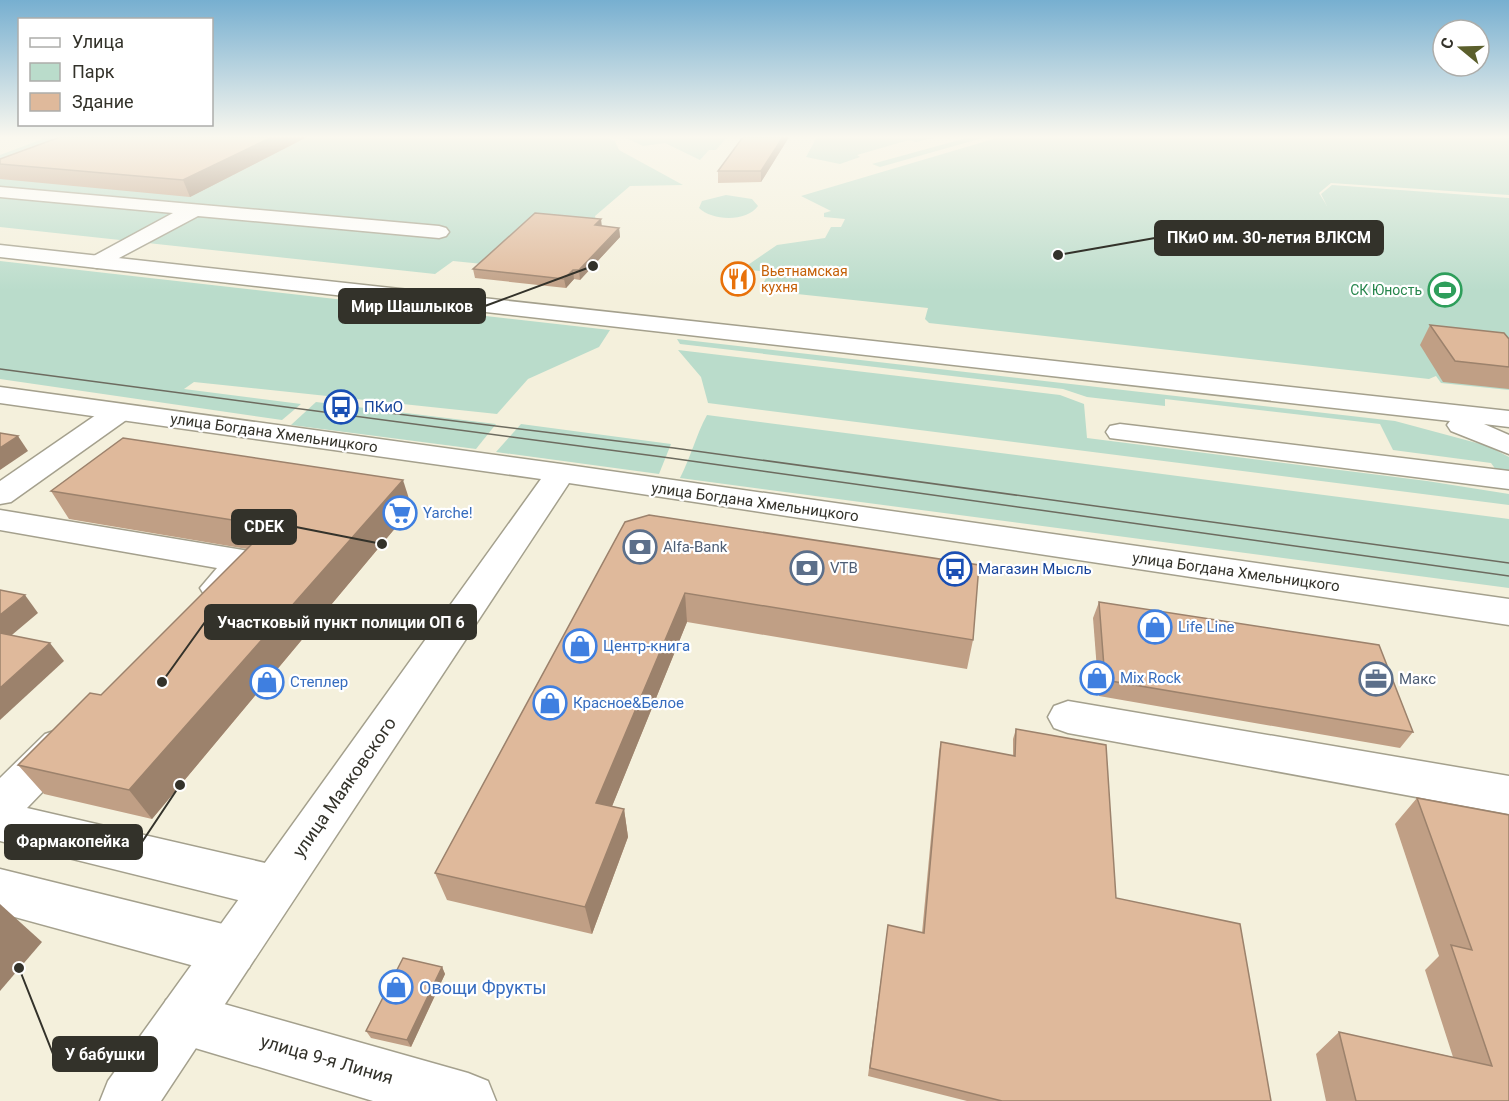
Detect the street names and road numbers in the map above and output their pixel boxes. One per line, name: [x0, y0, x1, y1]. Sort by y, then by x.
street label: улица Богдана Хмельницкого: [169, 410, 379, 456]
street label: улица Богдана Хмельницкого: [650, 479, 860, 525]
street label: улица Богдана Хмельницкого: [1131, 549, 1341, 595]
street label: улица Маяковского: [288, 713, 400, 861]
street label: улица 9-я Линия: [258, 1030, 396, 1088]

